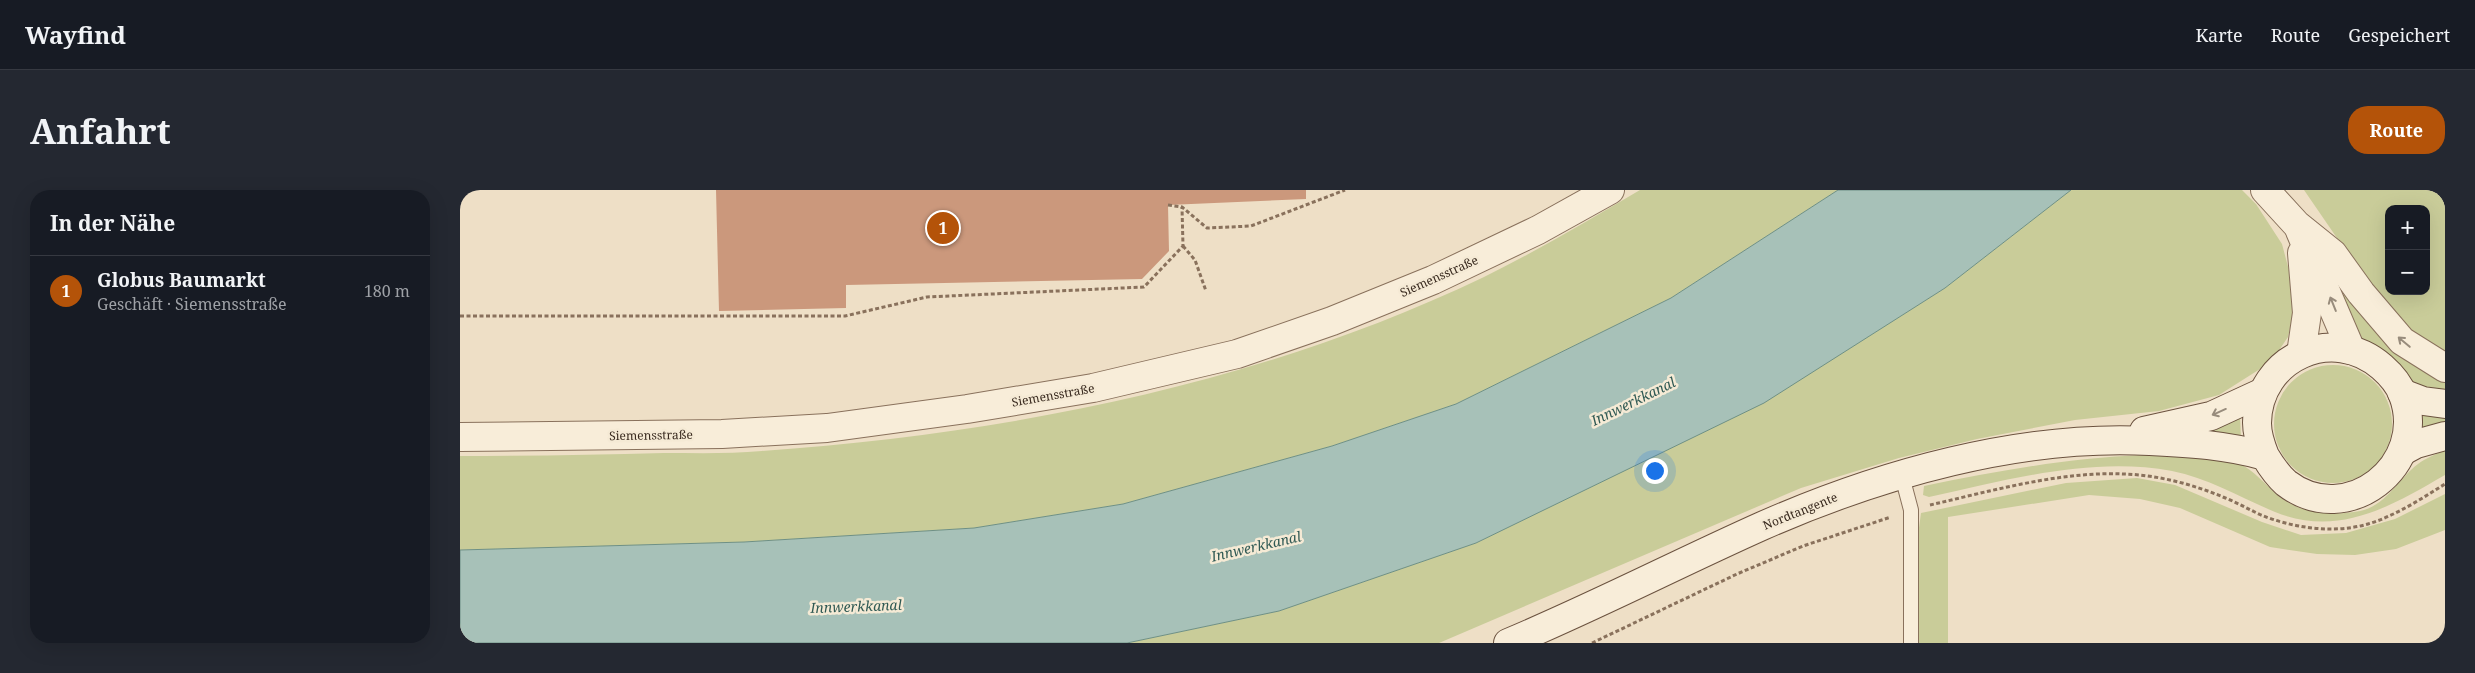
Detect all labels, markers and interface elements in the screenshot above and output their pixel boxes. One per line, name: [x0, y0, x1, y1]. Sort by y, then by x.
text: Wayfind: [25, 18, 126, 51]
text: Karte: [2195, 23, 2243, 47]
text: Route: [2271, 23, 2320, 47]
text: Gespeichert: [2348, 23, 2450, 47]
button: Route: [2348, 106, 2445, 154]
text: Anfahrt: [30, 107, 171, 154]
map controls: [2385, 205, 2430, 295]
button: +: [2385, 205, 2430, 250]
text: In der Nähe: [50, 209, 175, 237]
pin: 1: [927, 209, 959, 247]
button: −: [2385, 250, 2430, 295]
street label: Siemensstraße: [1397, 251, 1481, 301]
text: Globus Baumarkt: [97, 267, 266, 293]
text: 1: [61, 280, 71, 302]
text: 180 m: [364, 280, 410, 302]
text: Geschäft · Siemensstraße: [97, 293, 287, 315]
one-way arrow: [2328, 297, 2337, 312]
one-way arrow: [2398, 336, 2411, 347]
water label: Innwerkkanal: [1587, 372, 1679, 430]
street label: Siemensstraße: [1010, 379, 1096, 411]
one-way arrow: [2212, 408, 2227, 417]
street label: Siemensstraße: [609, 426, 693, 444]
your location: [1642, 458, 1668, 484]
street label: Nordtangente: [1760, 488, 1840, 534]
water label: Innwerkkanal: [1208, 526, 1303, 566]
water label: Innwerkkanal: [809, 595, 903, 617]

